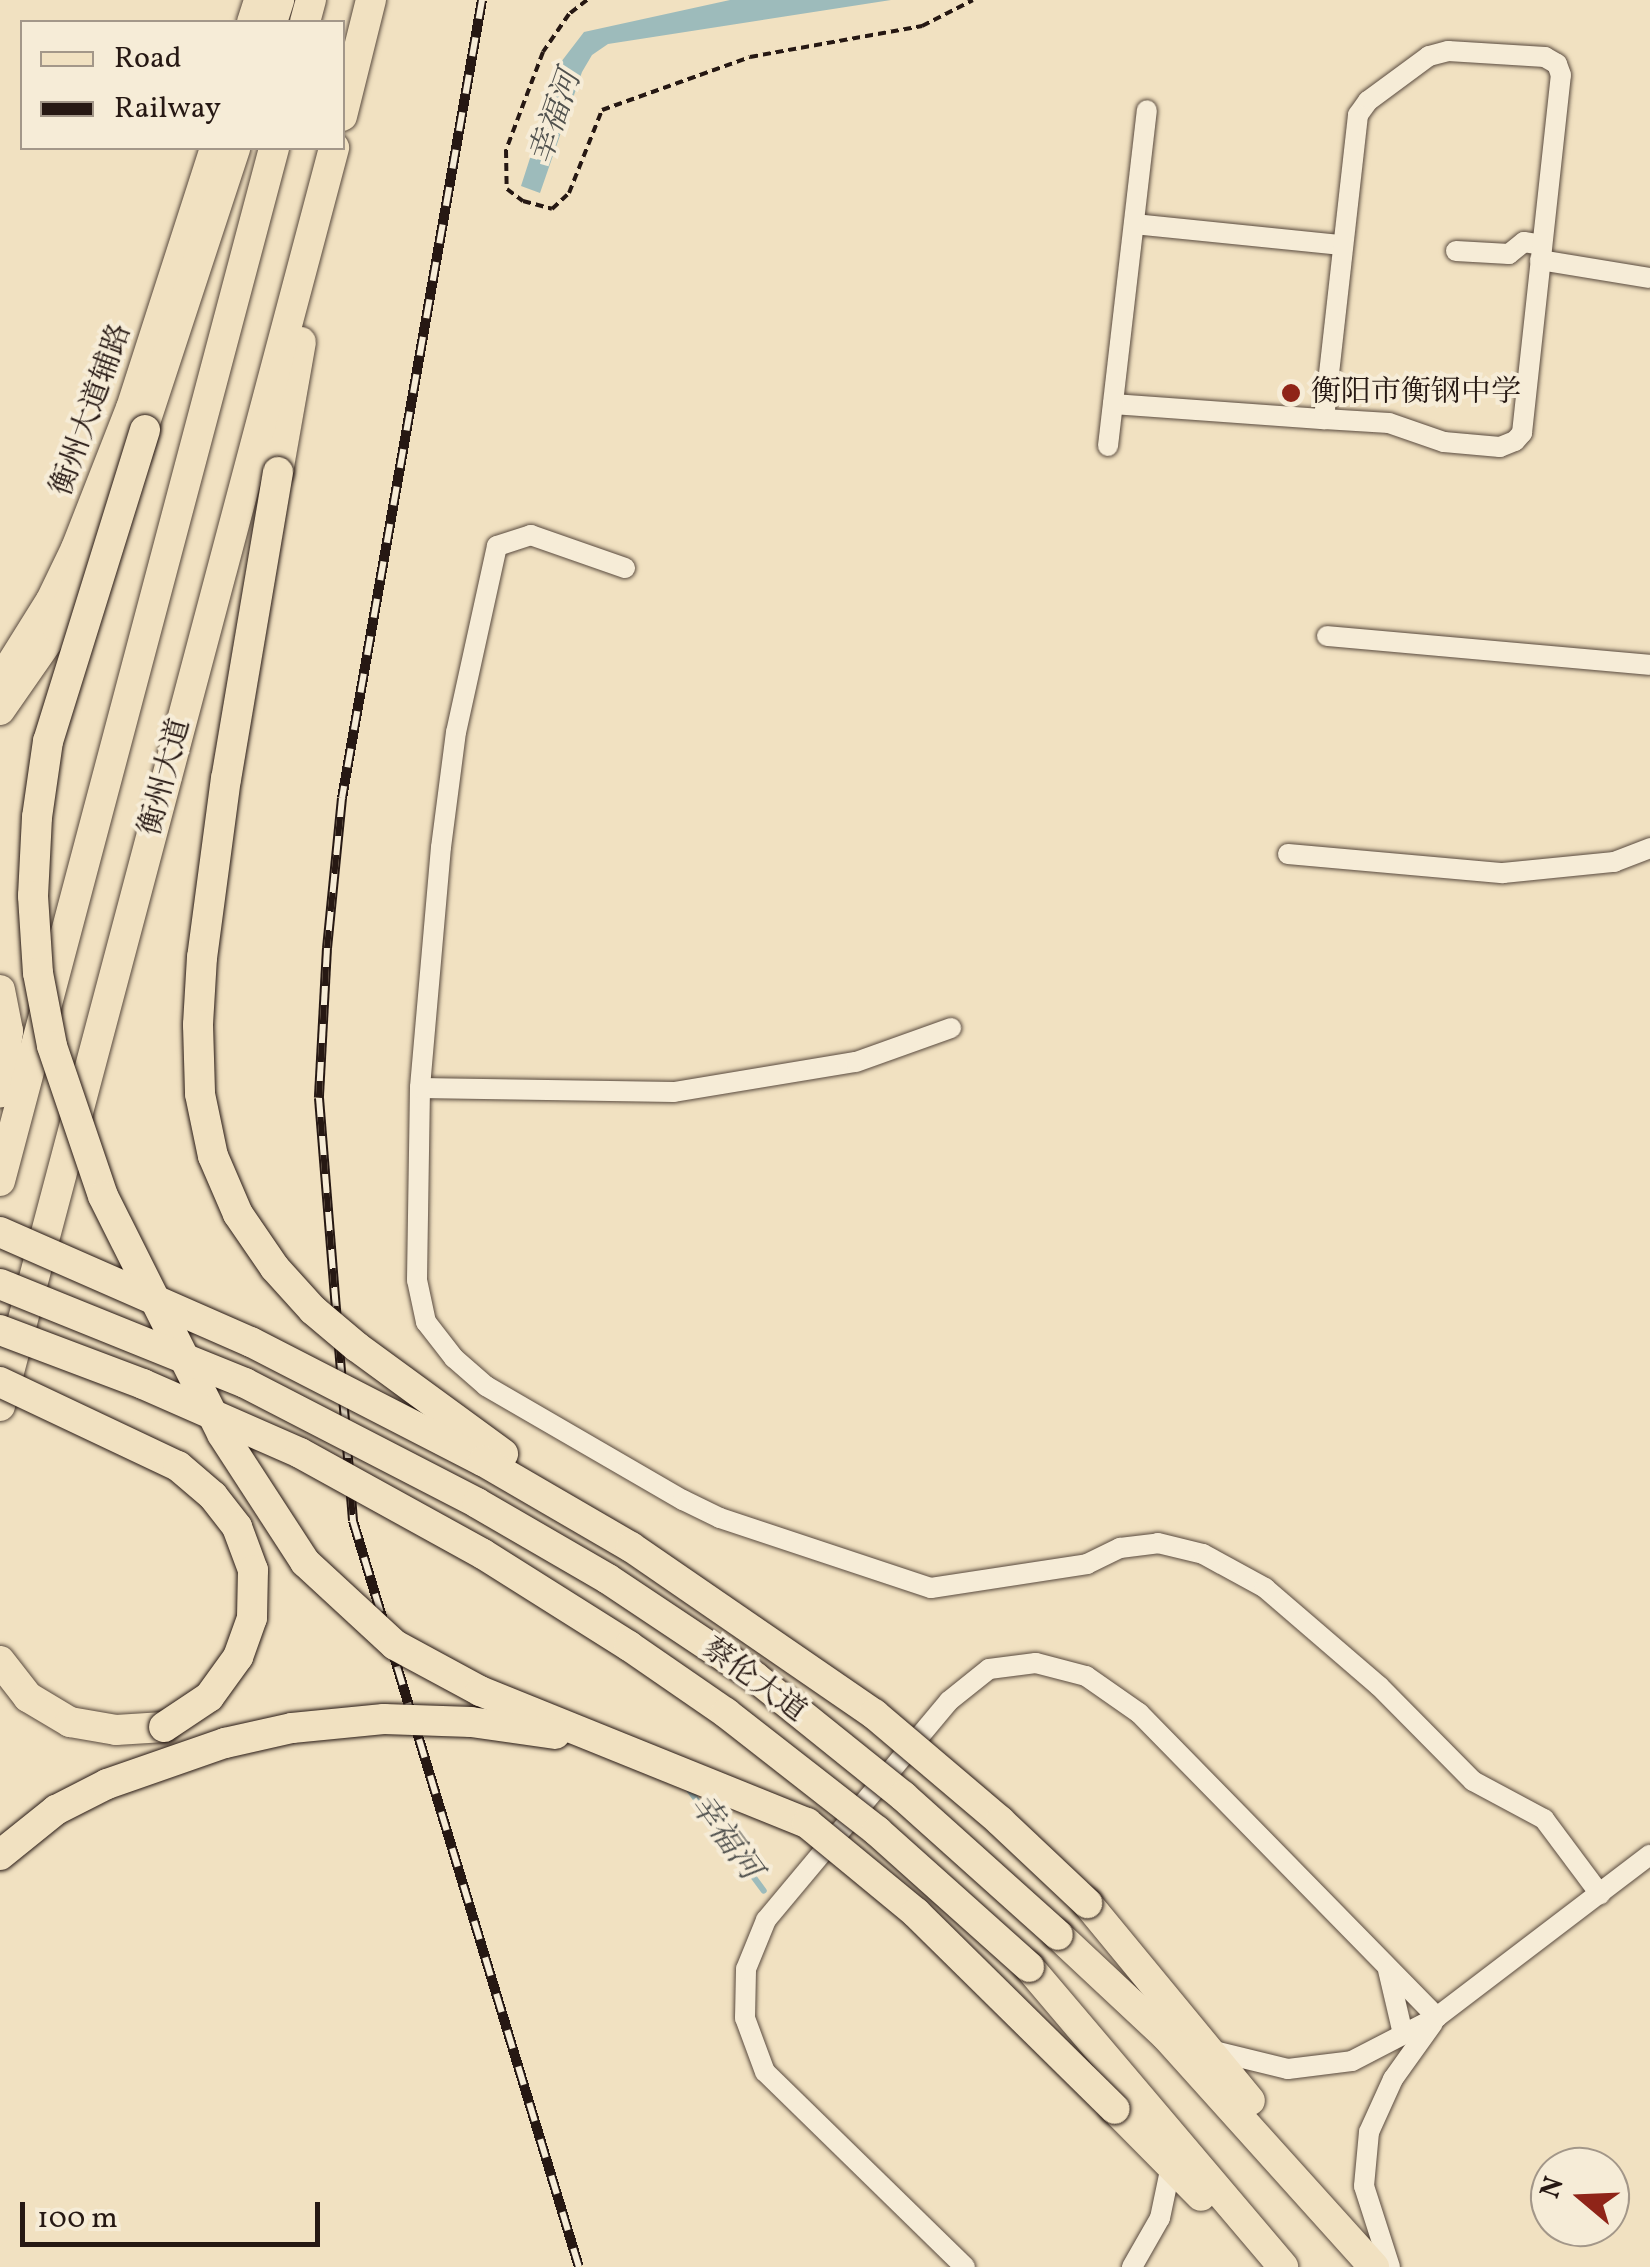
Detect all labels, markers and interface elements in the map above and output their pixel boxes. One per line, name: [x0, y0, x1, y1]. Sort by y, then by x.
legend: [20, 20, 345, 150]
text: Road: [114, 38, 182, 80]
water label: 幸福河: [523, 66, 591, 170]
text: Railway: [114, 88, 221, 130]
street label: 衡州大道辅路: [44, 319, 140, 501]
place label: 衡阳市衡钢中学: [1311, 375, 1521, 411]
marker: 衡阳市衡钢中学: [1280, 382, 1302, 404]
street label: 衡州大道: [133, 714, 199, 840]
street label: 蔡伦大道: [695, 1631, 813, 1731]
water label: 幸福河: [680, 1788, 768, 1888]
north arrow: [1530, 2147, 1630, 2247]
text: N: [1531, 2172, 1575, 2204]
scale bar: [25, 2182, 325, 2244]
text: 100 m: [37, 2198, 118, 2240]

